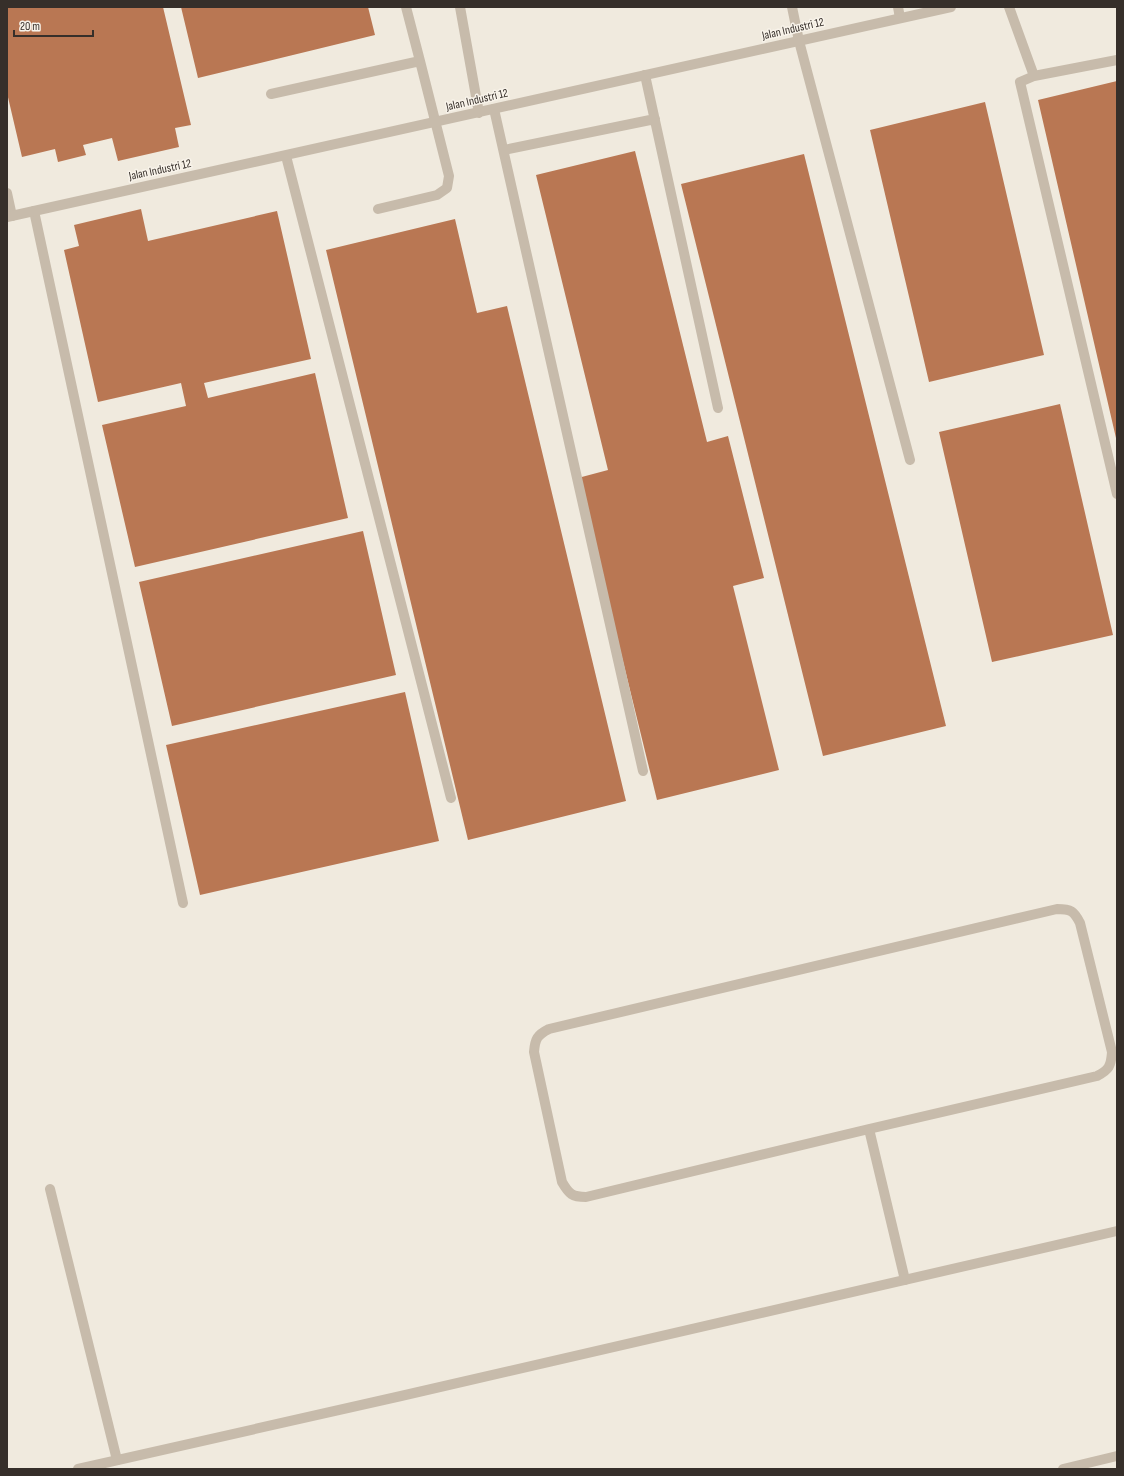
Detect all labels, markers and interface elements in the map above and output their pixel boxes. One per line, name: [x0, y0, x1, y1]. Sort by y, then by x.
scale bar: [14, 12, 93, 38]
street label: Jalan Industri 12: [759, 15, 826, 44]
text: 20 m: [20, 19, 40, 34]
street label: Jalan Industri 12: [443, 86, 510, 115]
street label: Jalan Industri 12: [126, 156, 193, 184]

